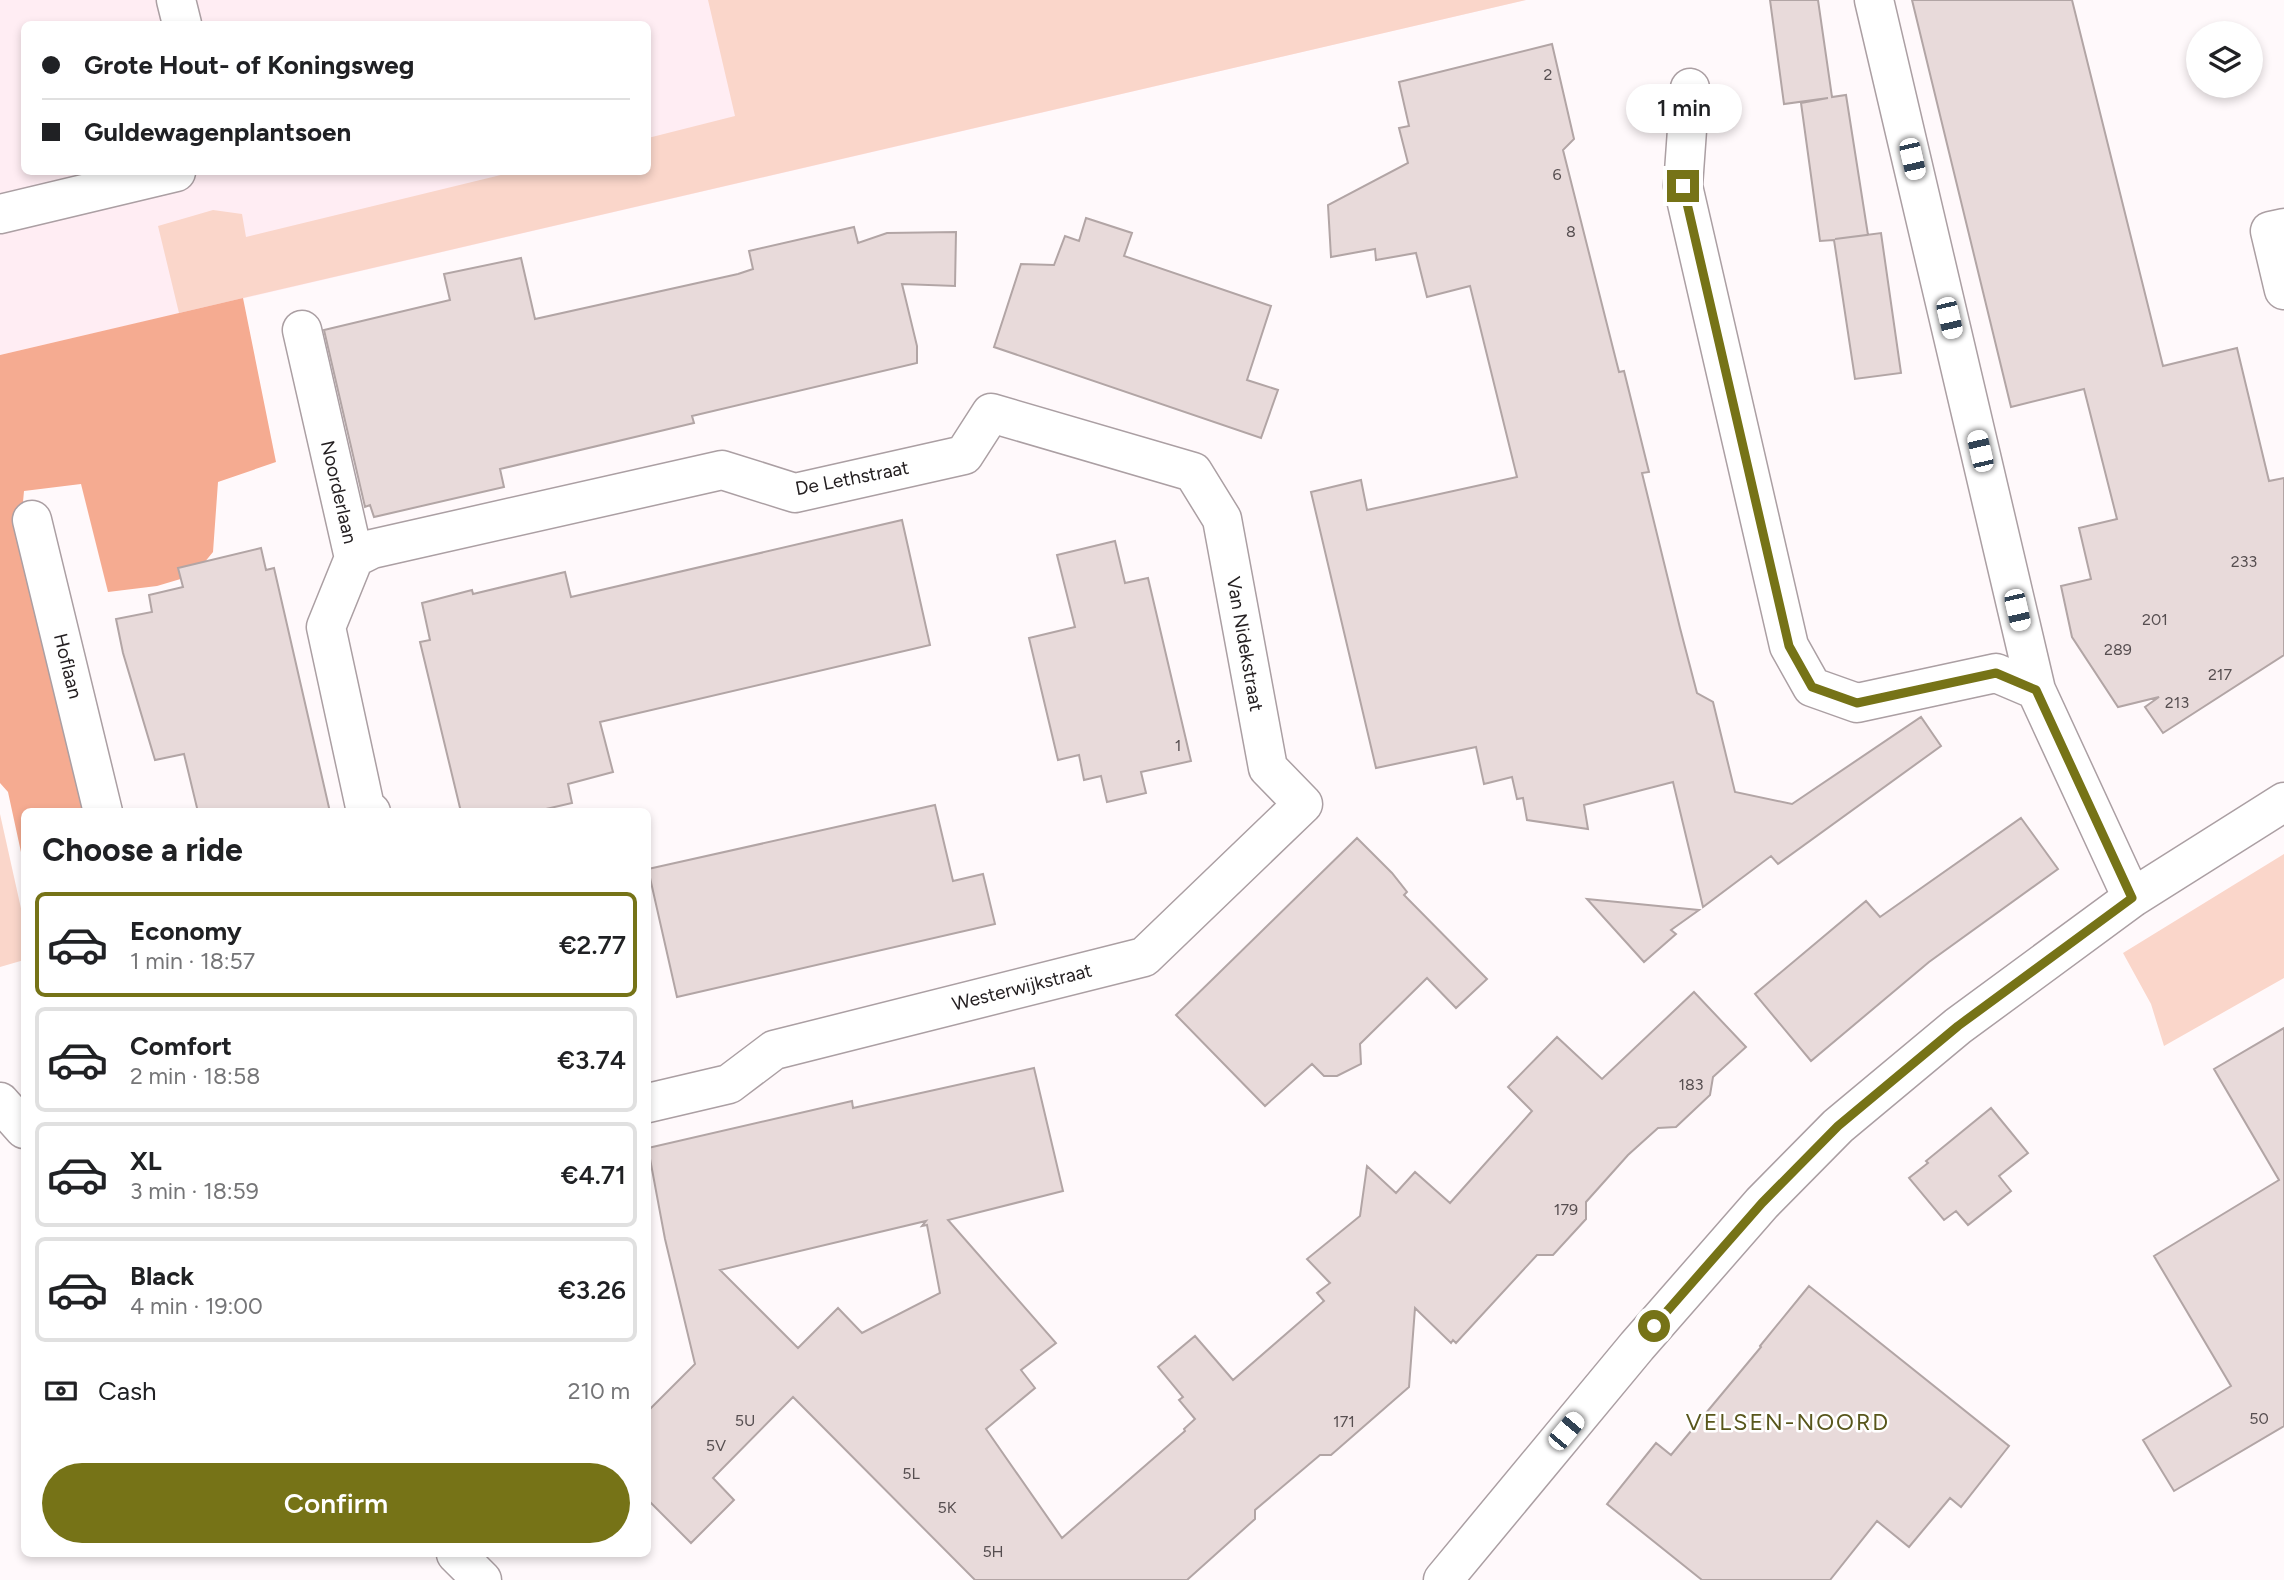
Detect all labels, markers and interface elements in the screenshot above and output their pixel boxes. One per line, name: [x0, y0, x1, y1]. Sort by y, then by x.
map controls: [2186, 21, 2263, 98]
button: layers: [2186, 21, 2263, 98]
text: Grote Hout- of Koningsweg: [84, 49, 414, 81]
house number: 2: [1544, 65, 1552, 84]
callout: 1 min: [1625, 85, 1741, 134]
text: 1 min: [1657, 94, 1711, 122]
text: Guldewagenplantsoen: [84, 116, 351, 148]
car: [1898, 136, 1927, 182]
house number: 6: [1552, 165, 1562, 184]
route end: [1667, 170, 1699, 202]
house number: 8: [1566, 222, 1576, 241]
car: [1935, 295, 1964, 341]
car: [1966, 428, 1995, 474]
street label: Noorderlaan: [316, 438, 362, 546]
street label: De Lethstraat: [793, 456, 911, 500]
house number: 233: [2231, 552, 2257, 571]
street label: Van Nidekstraat: [1222, 575, 1268, 713]
car: [2003, 587, 2032, 633]
house number: 201: [2142, 610, 2168, 629]
street label: Hoflaan: [49, 631, 87, 701]
house number: 289: [2104, 640, 2132, 659]
house number: 217: [2208, 665, 2232, 684]
house number: 213: [2165, 693, 2189, 712]
house number: 1: [1175, 736, 1181, 755]
text: Choose a ride: [42, 831, 243, 869]
icon: car: [46, 913, 109, 976]
text: Economy: [130, 915, 242, 947]
text: €2.77: [559, 929, 626, 961]
text: 1 min · 18:57: [130, 947, 255, 975]
street label: Westerwijkstraat: [950, 959, 1094, 1015]
icon: car: [46, 1028, 109, 1091]
text: Comfort: [130, 1030, 232, 1062]
text: €3.74: [557, 1044, 626, 1076]
text: 2 min · 18:58: [130, 1062, 260, 1090]
house number: 183: [1678, 1075, 1704, 1094]
icon: car: [46, 1143, 109, 1206]
text: XL: [130, 1145, 162, 1177]
text: €4.71: [561, 1159, 626, 1191]
text: 3 min · 18:59: [130, 1177, 259, 1205]
house number: 179: [1554, 1200, 1578, 1219]
icon: car: [46, 1258, 109, 1321]
text: Black: [130, 1260, 194, 1292]
text: €3.26: [558, 1274, 626, 1306]
text: 4 min · 19:00: [130, 1292, 263, 1320]
route start: [1638, 1310, 1670, 1342]
icon: cash: [42, 1372, 80, 1410]
text: Cash: [98, 1375, 157, 1407]
text: 210 m: [568, 1377, 630, 1405]
car: [1545, 1408, 1588, 1454]
district label: VELSEN-NOORD: [1686, 1408, 1890, 1436]
house number: 50: [2249, 1409, 2269, 1428]
house number: 5U: [735, 1411, 755, 1430]
house number: 171: [1333, 1412, 1355, 1431]
house number: 5V: [706, 1436, 726, 1455]
button: Confirm: [42, 1463, 630, 1543]
house number: 5L: [902, 1464, 920, 1483]
house number: 5K: [938, 1498, 957, 1517]
house number: 5H: [982, 1542, 1004, 1561]

